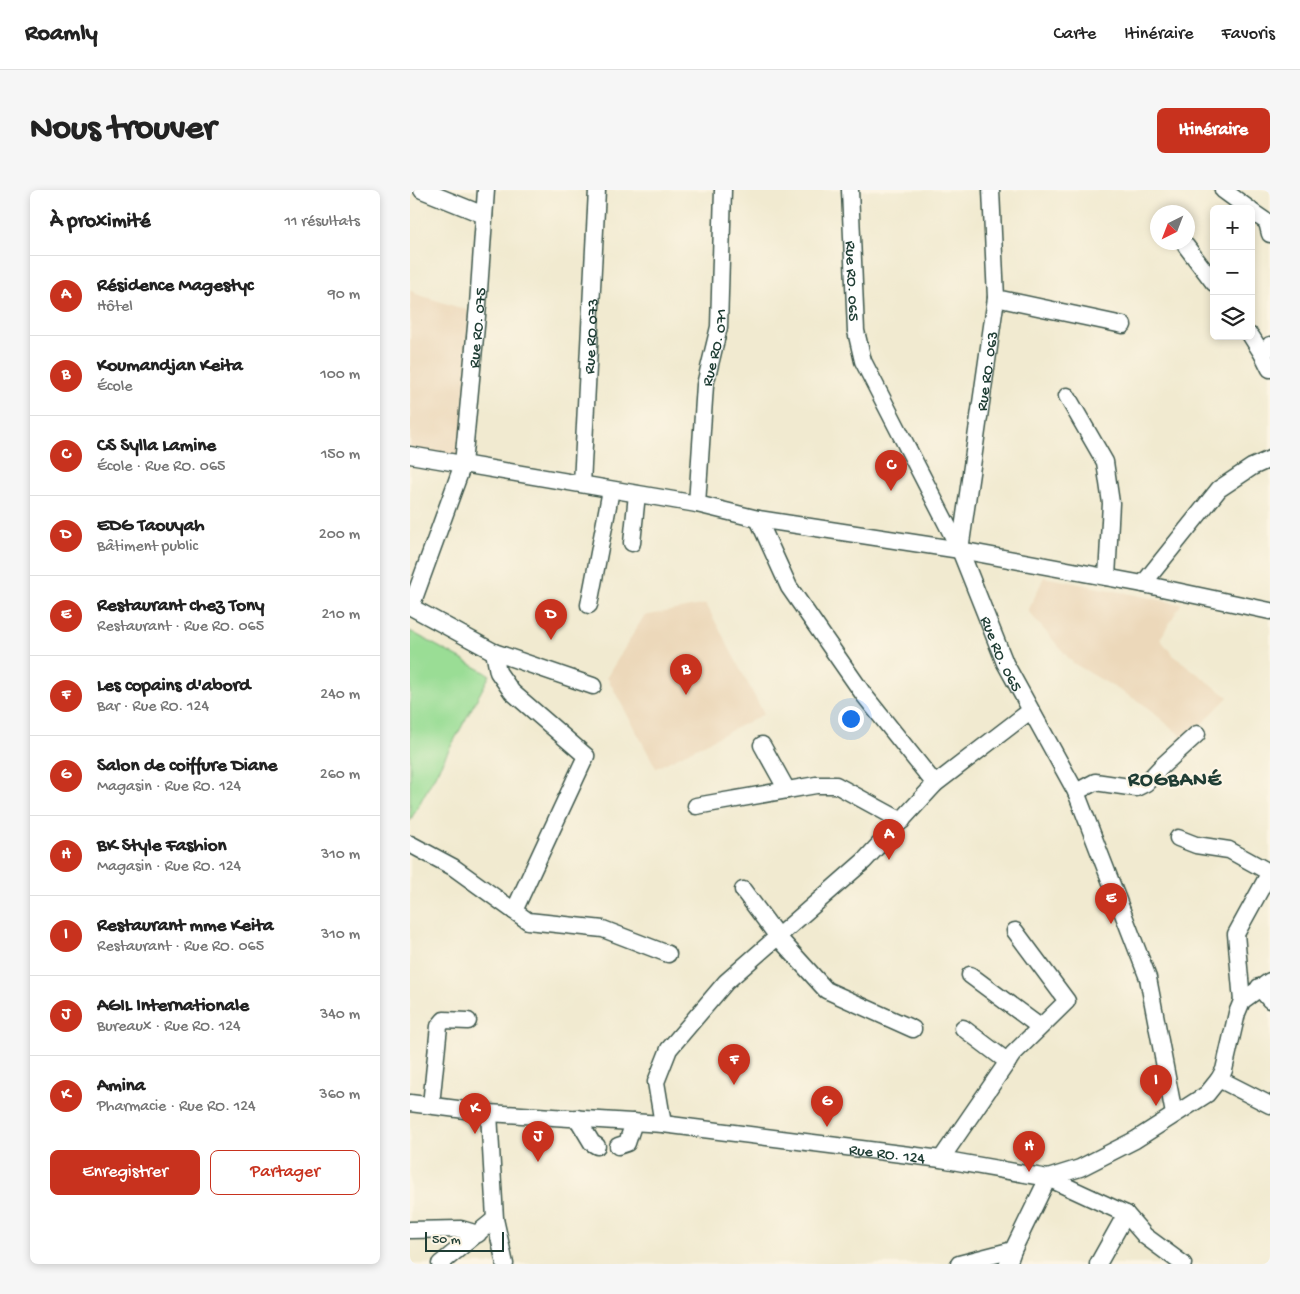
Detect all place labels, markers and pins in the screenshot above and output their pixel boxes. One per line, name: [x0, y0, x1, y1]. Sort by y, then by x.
pin: C: [875, 450, 907, 491]
pin: D: [535, 599, 567, 640]
pin: B: [670, 654, 702, 695]
pin: A: [873, 819, 905, 860]
pin: E: [1095, 883, 1127, 924]
pin: F: [718, 1044, 750, 1085]
pin: I: [1140, 1065, 1172, 1106]
pin: G: [811, 1086, 843, 1127]
pin: K: [459, 1093, 491, 1134]
pin: J: [522, 1121, 554, 1162]
pin: H: [1013, 1131, 1045, 1172]

